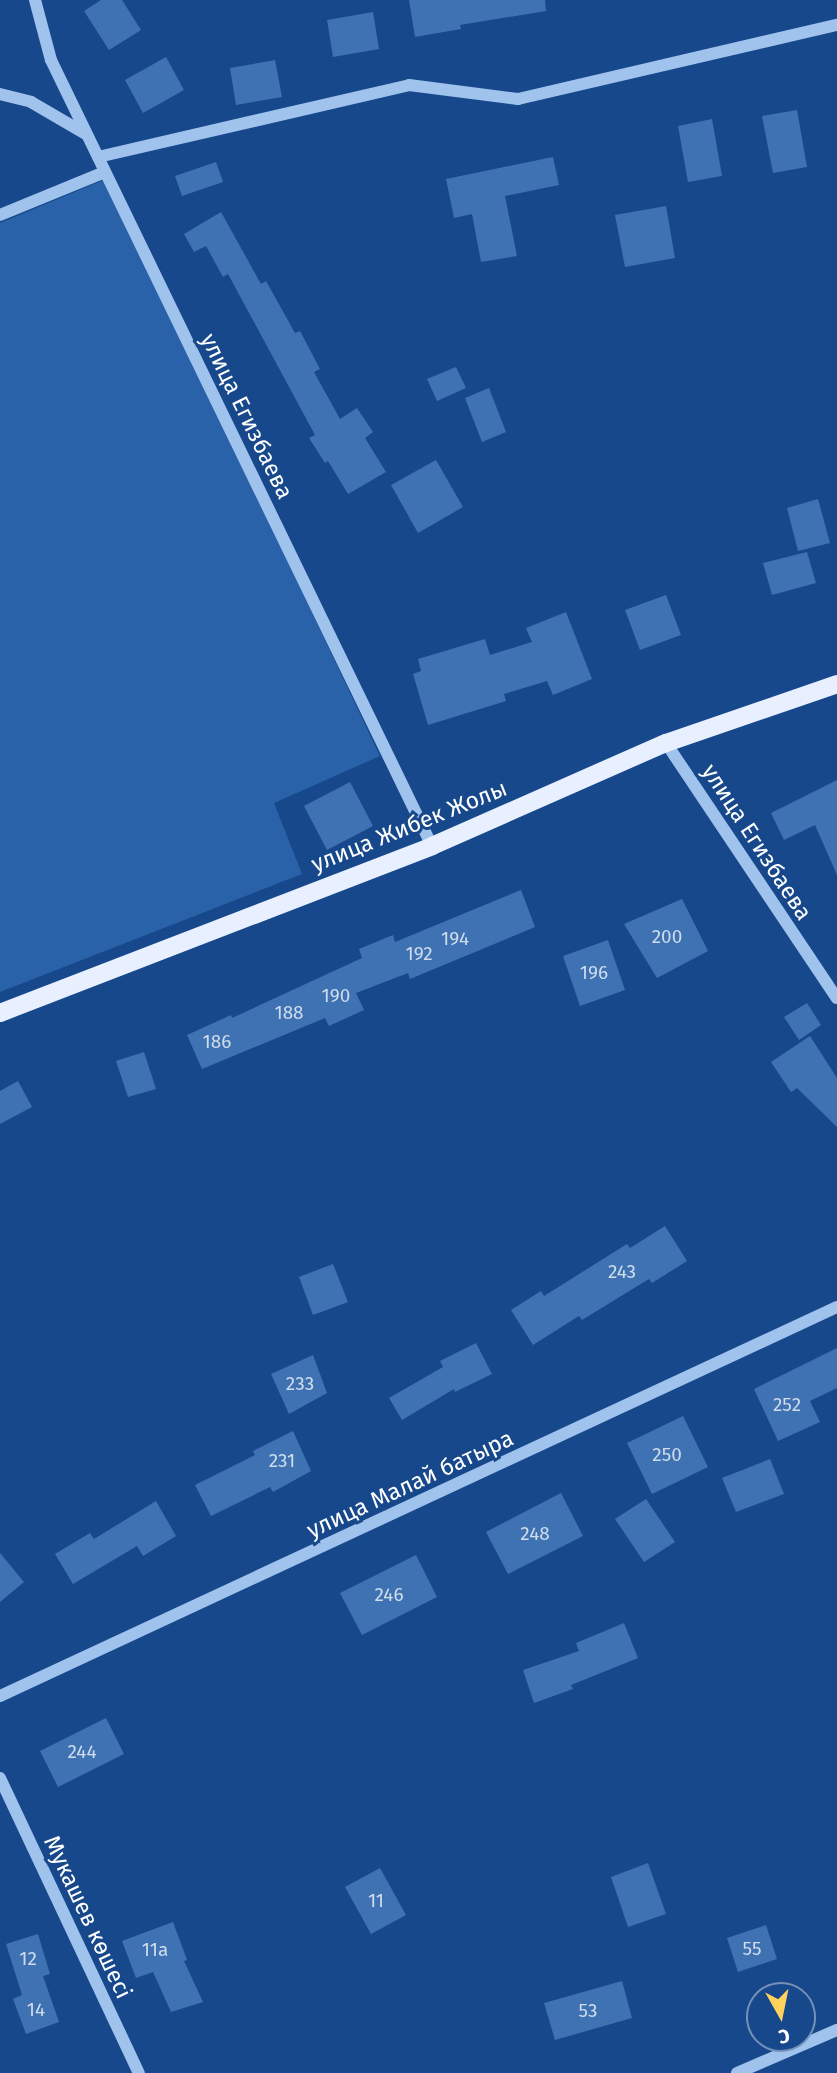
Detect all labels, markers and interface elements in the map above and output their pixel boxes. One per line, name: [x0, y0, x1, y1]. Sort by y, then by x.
street label: улица Егизбаева: [195, 329, 299, 503]
street label: улица Егизбаева: [696, 759, 818, 925]
street label: улица Жибек Жолы: [307, 774, 511, 878]
house number: 200: [652, 926, 682, 948]
house number: 194: [441, 928, 469, 950]
house number: 192: [405, 943, 433, 965]
house number: 196: [580, 962, 608, 984]
house number: 190: [322, 985, 350, 1007]
house number: 188: [274, 1002, 304, 1024]
house number: 186: [203, 1031, 231, 1053]
house number: 243: [608, 1261, 636, 1283]
house number: 233: [286, 1373, 314, 1395]
house number: 252: [773, 1394, 801, 1416]
street label: улица Малай батыра: [302, 1424, 518, 1544]
house number: 250: [652, 1444, 682, 1466]
house number: 231: [269, 1450, 295, 1472]
house number: 248: [520, 1523, 550, 1545]
house number: 246: [374, 1584, 404, 1606]
house number: 244: [67, 1741, 97, 1763]
street label: Мукашев көшесі: [38, 1831, 138, 2003]
house number: 11: [368, 1890, 384, 1912]
house number: 55: [743, 1938, 761, 1960]
house number: 11а: [142, 1939, 168, 1961]
house number: 12: [19, 1948, 37, 1970]
north arrow: [746, 1982, 816, 2052]
house number: 14: [27, 1999, 45, 2021]
house number: 53: [579, 2000, 597, 2022]
text: С: [777, 2024, 791, 2048]

